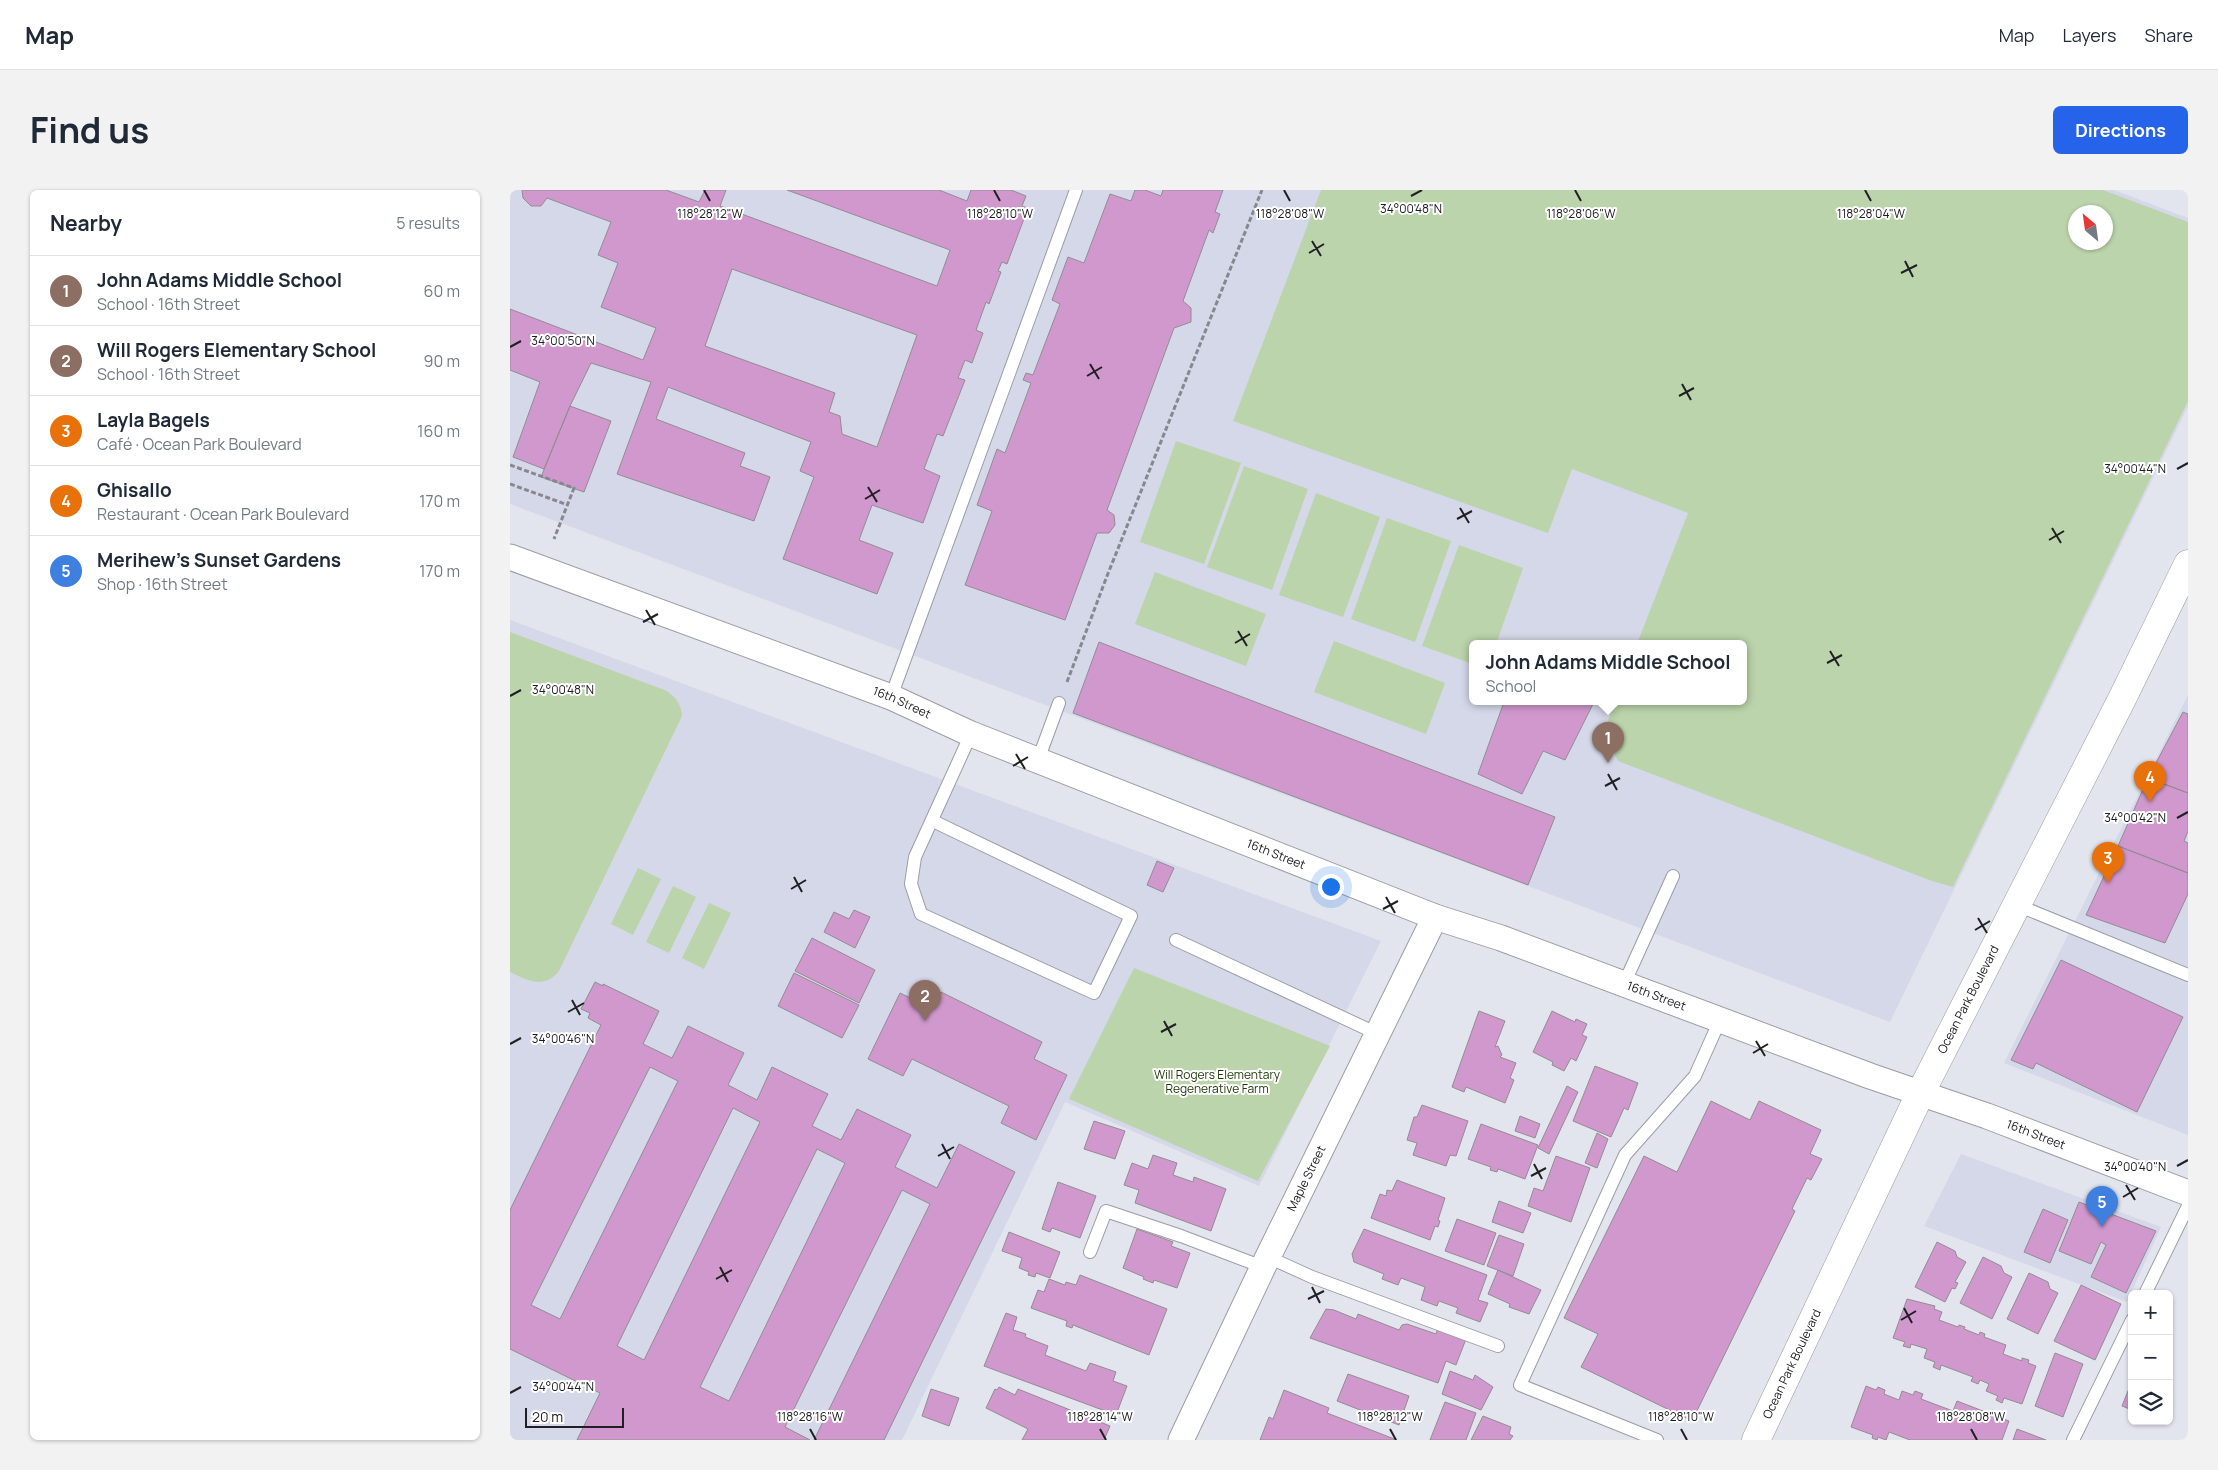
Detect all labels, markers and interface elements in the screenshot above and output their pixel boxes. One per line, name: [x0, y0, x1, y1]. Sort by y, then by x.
text: Map: [25, 18, 74, 51]
text: Map: [1999, 23, 2034, 47]
text: Layers: [2062, 23, 2116, 47]
text: Share: [2144, 23, 2193, 47]
text: Find us: [30, 106, 149, 154]
button: Directions: [2053, 106, 2188, 154]
text: 34°00'48"N: [1380, 200, 1442, 217]
text: 118°28'12"W: [677, 205, 744, 222]
text: 118°28'10"W: [967, 205, 1034, 222]
text: 118°28'08"W: [1256, 205, 1325, 222]
text: 118°28'06"W: [1547, 205, 1616, 222]
text: 118°28'04"W: [1837, 205, 1906, 222]
north arrow: [2068, 205, 2113, 250]
text: Nearby: [50, 209, 122, 237]
text: 5 results: [396, 212, 460, 234]
text: John Adams Middle School: [97, 267, 342, 293]
text: 1: [62, 280, 70, 302]
text: 60 m: [424, 280, 460, 302]
text: School · 16th Street: [97, 293, 240, 315]
text: 34°00'50"N: [531, 332, 595, 349]
text: Will Rogers Elementary School: [97, 337, 376, 363]
text: 2: [61, 350, 71, 372]
text: 90 m: [424, 350, 460, 372]
text: School · 16th Street: [97, 363, 240, 385]
text: Layla Bagels: [97, 407, 210, 433]
text: 3: [61, 420, 71, 442]
text: 160 m: [417, 420, 460, 442]
text: Café · Ocean Park Boulevard: [97, 433, 302, 455]
text: 34°00'44"N: [2104, 460, 2166, 477]
text: Ghisallo: [97, 477, 172, 503]
text: 4: [61, 490, 71, 512]
text: 170 m: [419, 490, 460, 512]
text: Restaurant · Ocean Park Boulevard: [97, 503, 349, 525]
text: Merihew's Sunset Gardens: [97, 547, 341, 573]
text: 5: [61, 560, 71, 582]
text: 170 m: [419, 560, 460, 582]
text: Shop · 16th Street: [97, 573, 228, 595]
popup: [1469, 640, 1747, 705]
text: John Adams Middle School: [1485, 649, 1731, 675]
text: School: [1485, 675, 1536, 697]
text: 34°00'48"N: [532, 681, 594, 698]
street label: 16th Street: [871, 682, 934, 722]
pin: 1: [1592, 722, 1624, 763]
pin: 4: [2134, 761, 2166, 802]
text: 34°00'42"N: [2104, 809, 2166, 826]
street label: 16th Street: [1244, 835, 1308, 873]
pin: 3: [2092, 842, 2124, 883]
your location: [1318, 874, 1344, 900]
street label: Ocean Park Boulevard: [1933, 942, 2003, 1056]
street label: 16th Street: [1625, 977, 1689, 1014]
pin: 2: [909, 980, 941, 1021]
text: 34°00'46"N: [532, 1030, 594, 1047]
park label: Will Rogers Elementary Regenerative Farm: [1154, 1066, 1281, 1097]
street label: 16th Street: [2004, 1115, 2068, 1153]
street label: Maple Street: [1283, 1142, 1329, 1214]
text: 34°00'40"N: [2104, 1158, 2166, 1175]
pin: 5: [2086, 1186, 2118, 1227]
map controls: [2128, 1290, 2173, 1425]
button: +: [2128, 1290, 2173, 1335]
street label: Ocean Park Boulevard: [1758, 1306, 1825, 1422]
button: −: [2128, 1335, 2173, 1380]
text: 34°00'44"N: [532, 1378, 594, 1395]
button: layers: [2128, 1380, 2173, 1425]
scale bar: [525, 1405, 624, 1428]
text: 20 m: [532, 1407, 563, 1426]
text: 118°28'16"W: [777, 1408, 844, 1425]
text: 118°28'14"W: [1067, 1408, 1133, 1425]
text: 118°28'12"W: [1357, 1408, 1424, 1425]
text: 118°28'10"W: [1648, 1408, 1715, 1425]
text: 118°28'08"W: [1937, 1408, 2006, 1425]

